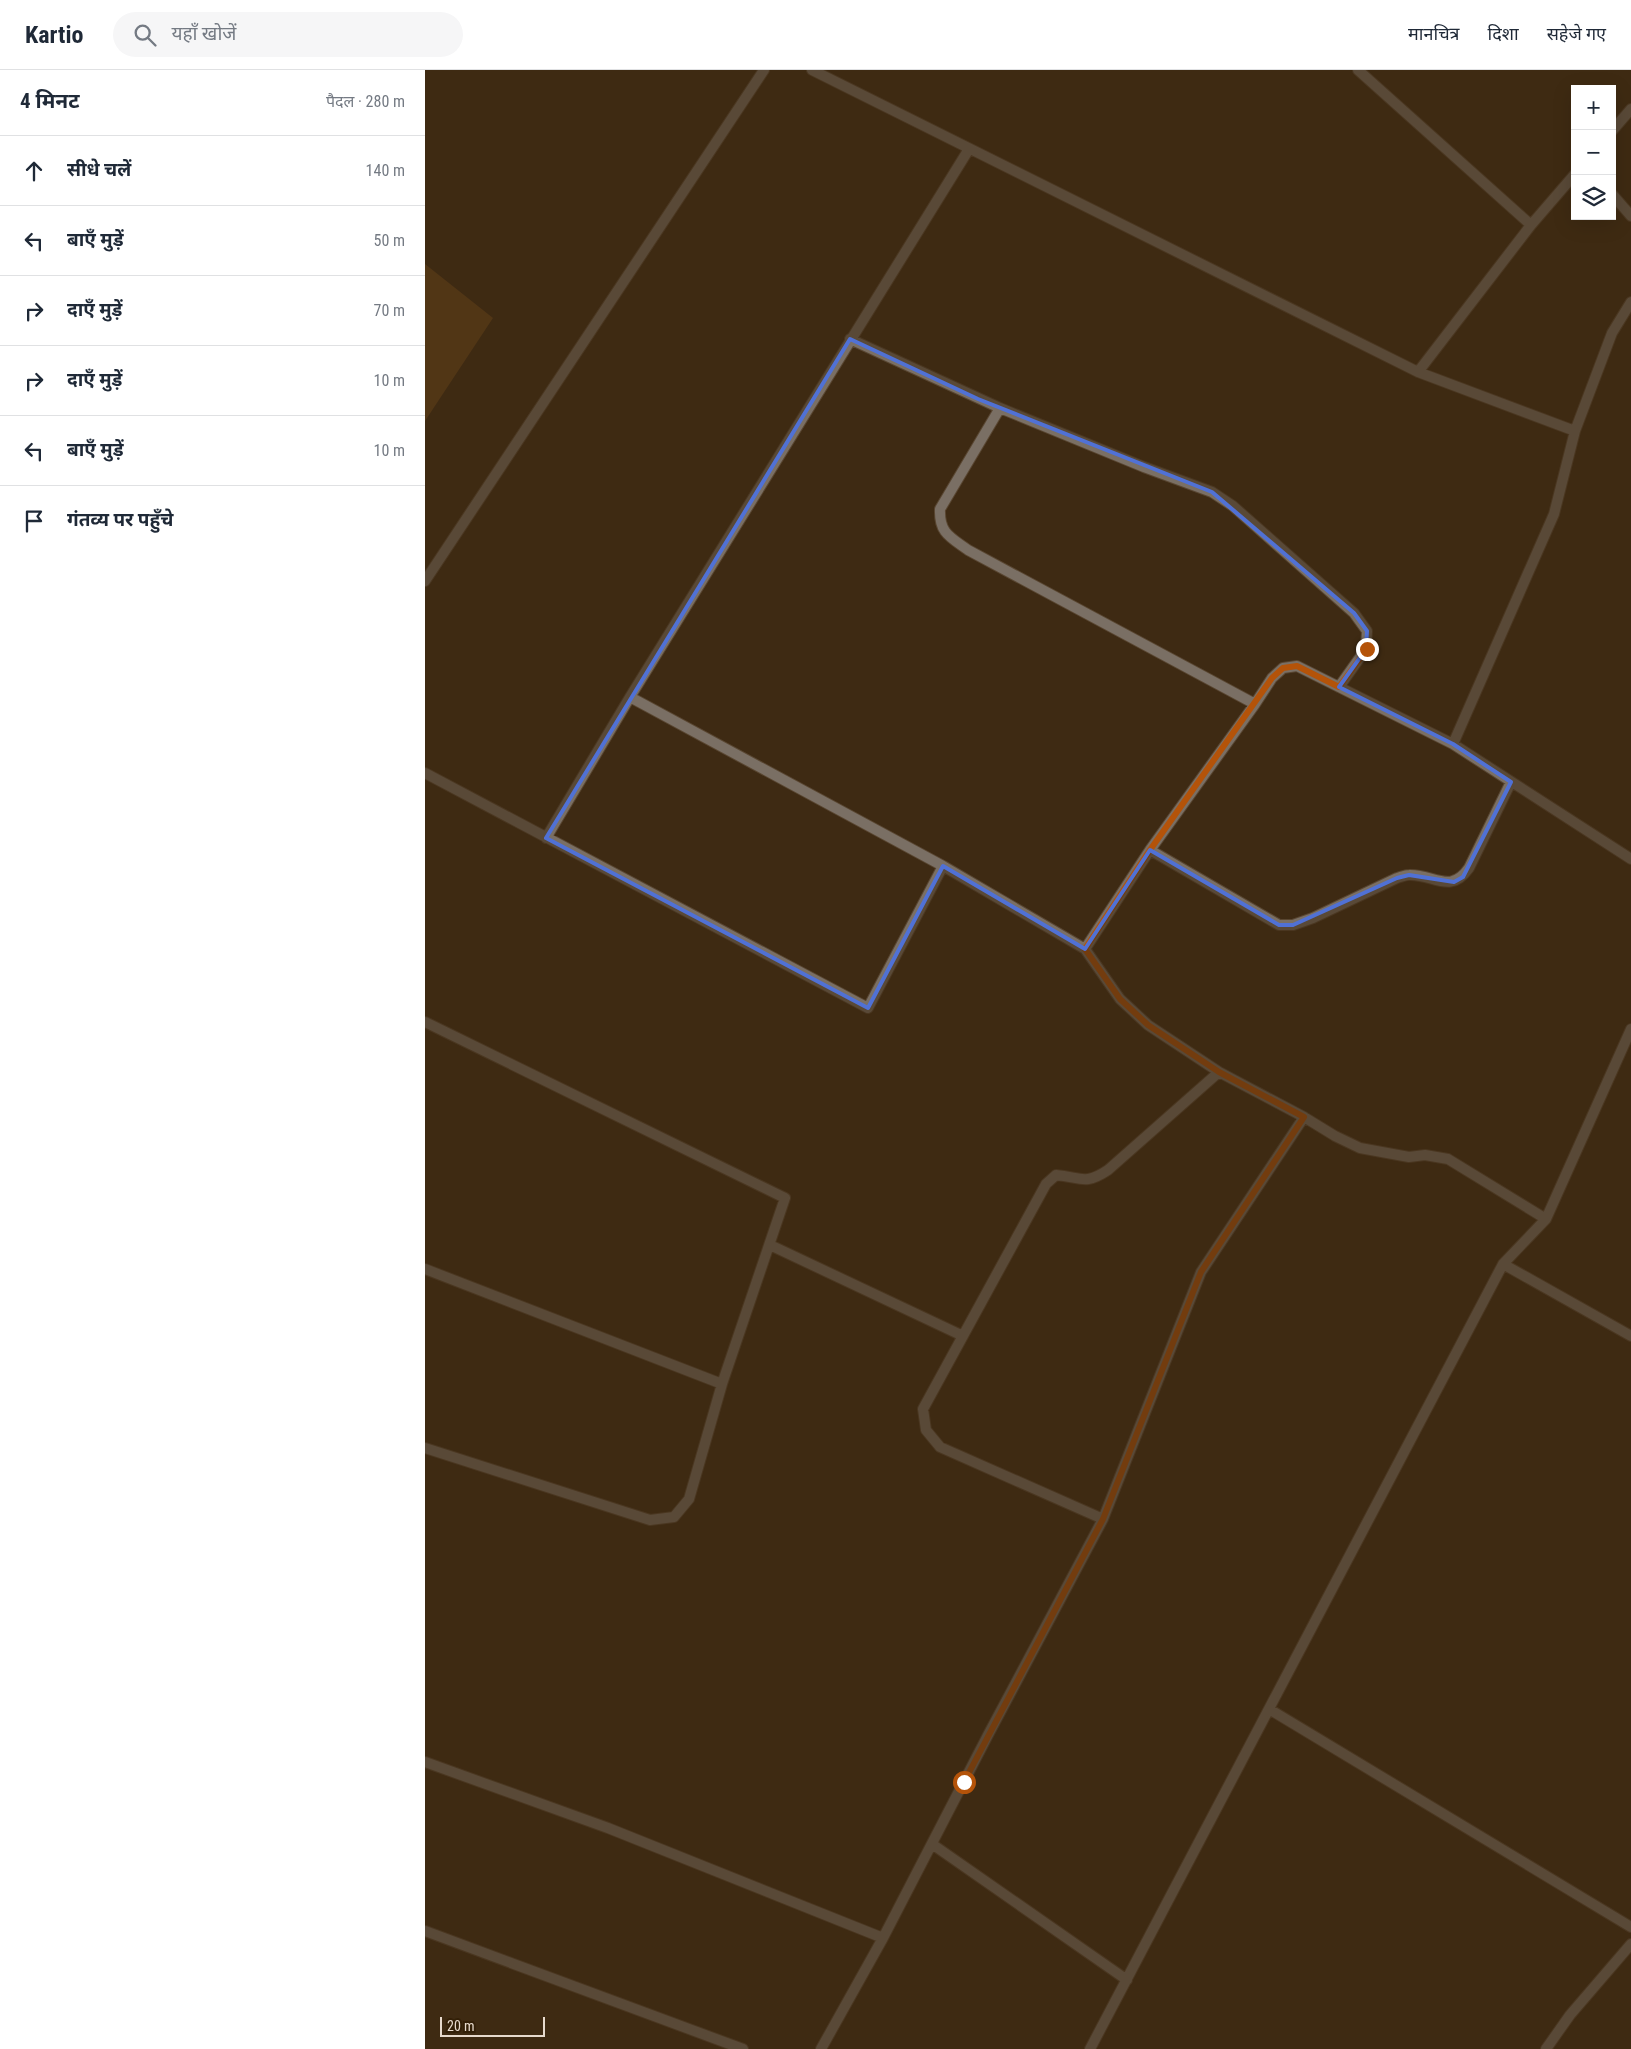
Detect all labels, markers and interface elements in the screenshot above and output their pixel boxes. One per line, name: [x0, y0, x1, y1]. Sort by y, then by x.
search box: [113, 12, 463, 57]
text: Kartio: [25, 21, 83, 49]
icon: search: [131, 21, 159, 49]
text: यहाँ खोजें: [171, 22, 236, 45]
text: मानचित्र: [1408, 23, 1460, 44]
text: दिशा: [1488, 23, 1519, 44]
text: सहेजे गए: [1547, 23, 1606, 44]
map controls: [1571, 85, 1616, 220]
button: +: [1571, 85, 1616, 130]
text: 4 मिनट: [20, 89, 80, 113]
text: पैदल · 280 m: [326, 92, 405, 111]
button: −: [1571, 130, 1616, 175]
icon: ahead: [20, 157, 48, 185]
text: सीधे चलें: [67, 158, 131, 181]
text: 140 m: [366, 161, 405, 180]
button: layers: [1571, 175, 1616, 220]
icon: left: [20, 227, 48, 255]
text: बाएँ मुड़ें: [67, 228, 123, 251]
text: 50 m: [373, 231, 405, 250]
icon: right: [20, 297, 48, 325]
text: दाएँ मुड़ें: [67, 298, 122, 321]
text: 70 m: [373, 301, 405, 320]
icon: right: [20, 367, 48, 395]
text: दाएँ मुड़ें: [67, 368, 122, 391]
text: 10 m: [373, 371, 405, 390]
icon: left: [20, 437, 48, 465]
text: बाएँ मुड़ें: [67, 438, 123, 461]
text: 10 m: [373, 441, 405, 460]
icon: arrive: [20, 507, 48, 535]
text: गंतव्य पर पहुँचे: [67, 508, 173, 531]
route end: [1356, 638, 1379, 661]
route start: [953, 1771, 976, 1794]
scale bar: [440, 2014, 545, 2037]
text: 20 m: [447, 2018, 475, 2034]

